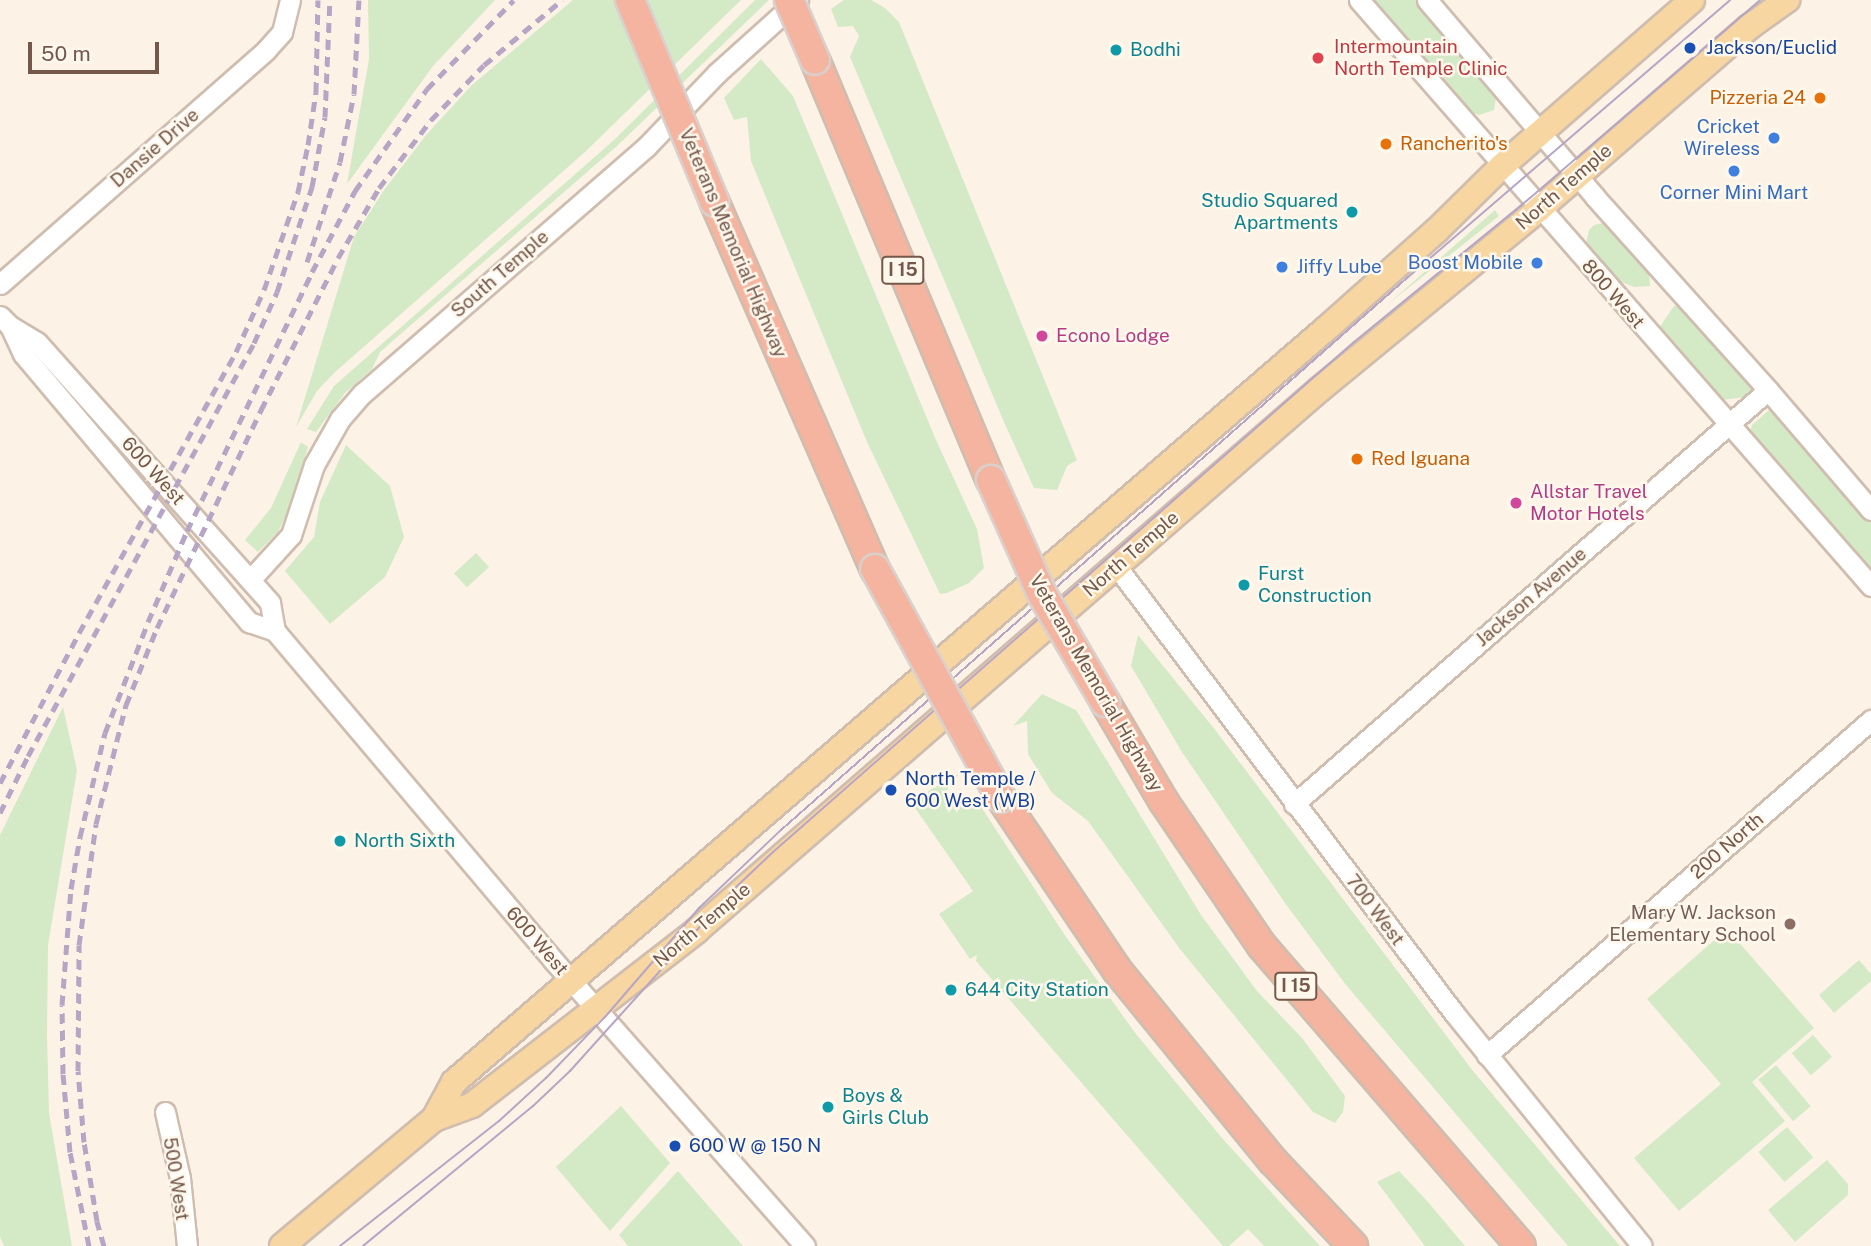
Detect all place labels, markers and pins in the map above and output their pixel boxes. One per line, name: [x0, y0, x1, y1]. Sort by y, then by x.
place label: Intermountain North Temple Clinic: [1334, 36, 1508, 80]
place label: Jackson/Euclid: [1706, 37, 1837, 59]
marker: Jackson/Euclid: [1680, 38, 1700, 58]
place label: Bodhi: [1130, 39, 1181, 61]
marker: Bodhi: [1108, 42, 1124, 58]
marker: Intermountain North Temple Clinic: [1308, 48, 1328, 68]
place label: Pizzeria 24: [1710, 87, 1806, 109]
marker: Pizzeria 24: [1812, 90, 1828, 106]
place label: Cricket Wireless: [1684, 116, 1760, 160]
marker: Cricket Wireless: [1766, 130, 1782, 146]
place label: Rancherito's: [1400, 133, 1508, 155]
marker: Rancherito's: [1378, 136, 1394, 152]
marker: Corner Mini Mart: [1726, 163, 1742, 179]
place label: Corner Mini Mart: [1660, 182, 1808, 204]
place label: Studio Squared Apartments: [1201, 190, 1338, 234]
marker: Studio Squared Apartments: [1344, 204, 1360, 220]
place label: Boost Mobile: [1408, 252, 1523, 274]
marker: Boost Mobile: [1529, 255, 1545, 271]
place label: Jiffy Lube: [1296, 256, 1382, 278]
marker: Jiffy Lube: [1274, 259, 1290, 275]
place label: Econo Lodge: [1056, 325, 1170, 347]
marker: Econo Lodge: [1034, 328, 1050, 344]
place label: Red Iguana: [1371, 448, 1470, 470]
marker: Red Iguana: [1349, 451, 1365, 467]
place label: Allstar Travel Motor Hotels: [1530, 481, 1648, 525]
marker: Allstar Travel Motor Hotels: [1508, 495, 1524, 511]
place label: Furst Construction: [1258, 563, 1372, 607]
marker: Furst Construction: [1236, 577, 1252, 593]
place label: North Temple / 600 West (WB): [905, 768, 1036, 812]
marker: North Temple / 600 West (WB): [883, 782, 899, 798]
place label: North Sixth: [354, 830, 455, 852]
marker: North Sixth: [332, 833, 348, 849]
place label: Mary W. Jackson Elementary School: [1609, 902, 1776, 946]
marker: Mary W. Jackson Elementary School: [1782, 916, 1798, 932]
place label: 644 City Station: [965, 979, 1109, 1001]
marker: 644 City Station: [943, 982, 959, 998]
place label: Boys & Girls Club: [842, 1085, 929, 1129]
marker: Boys & Girls Club: [820, 1099, 836, 1115]
place label: 600 W @ 150 N: [689, 1135, 822, 1157]
marker: 600 W @ 150 N: [667, 1138, 683, 1154]

